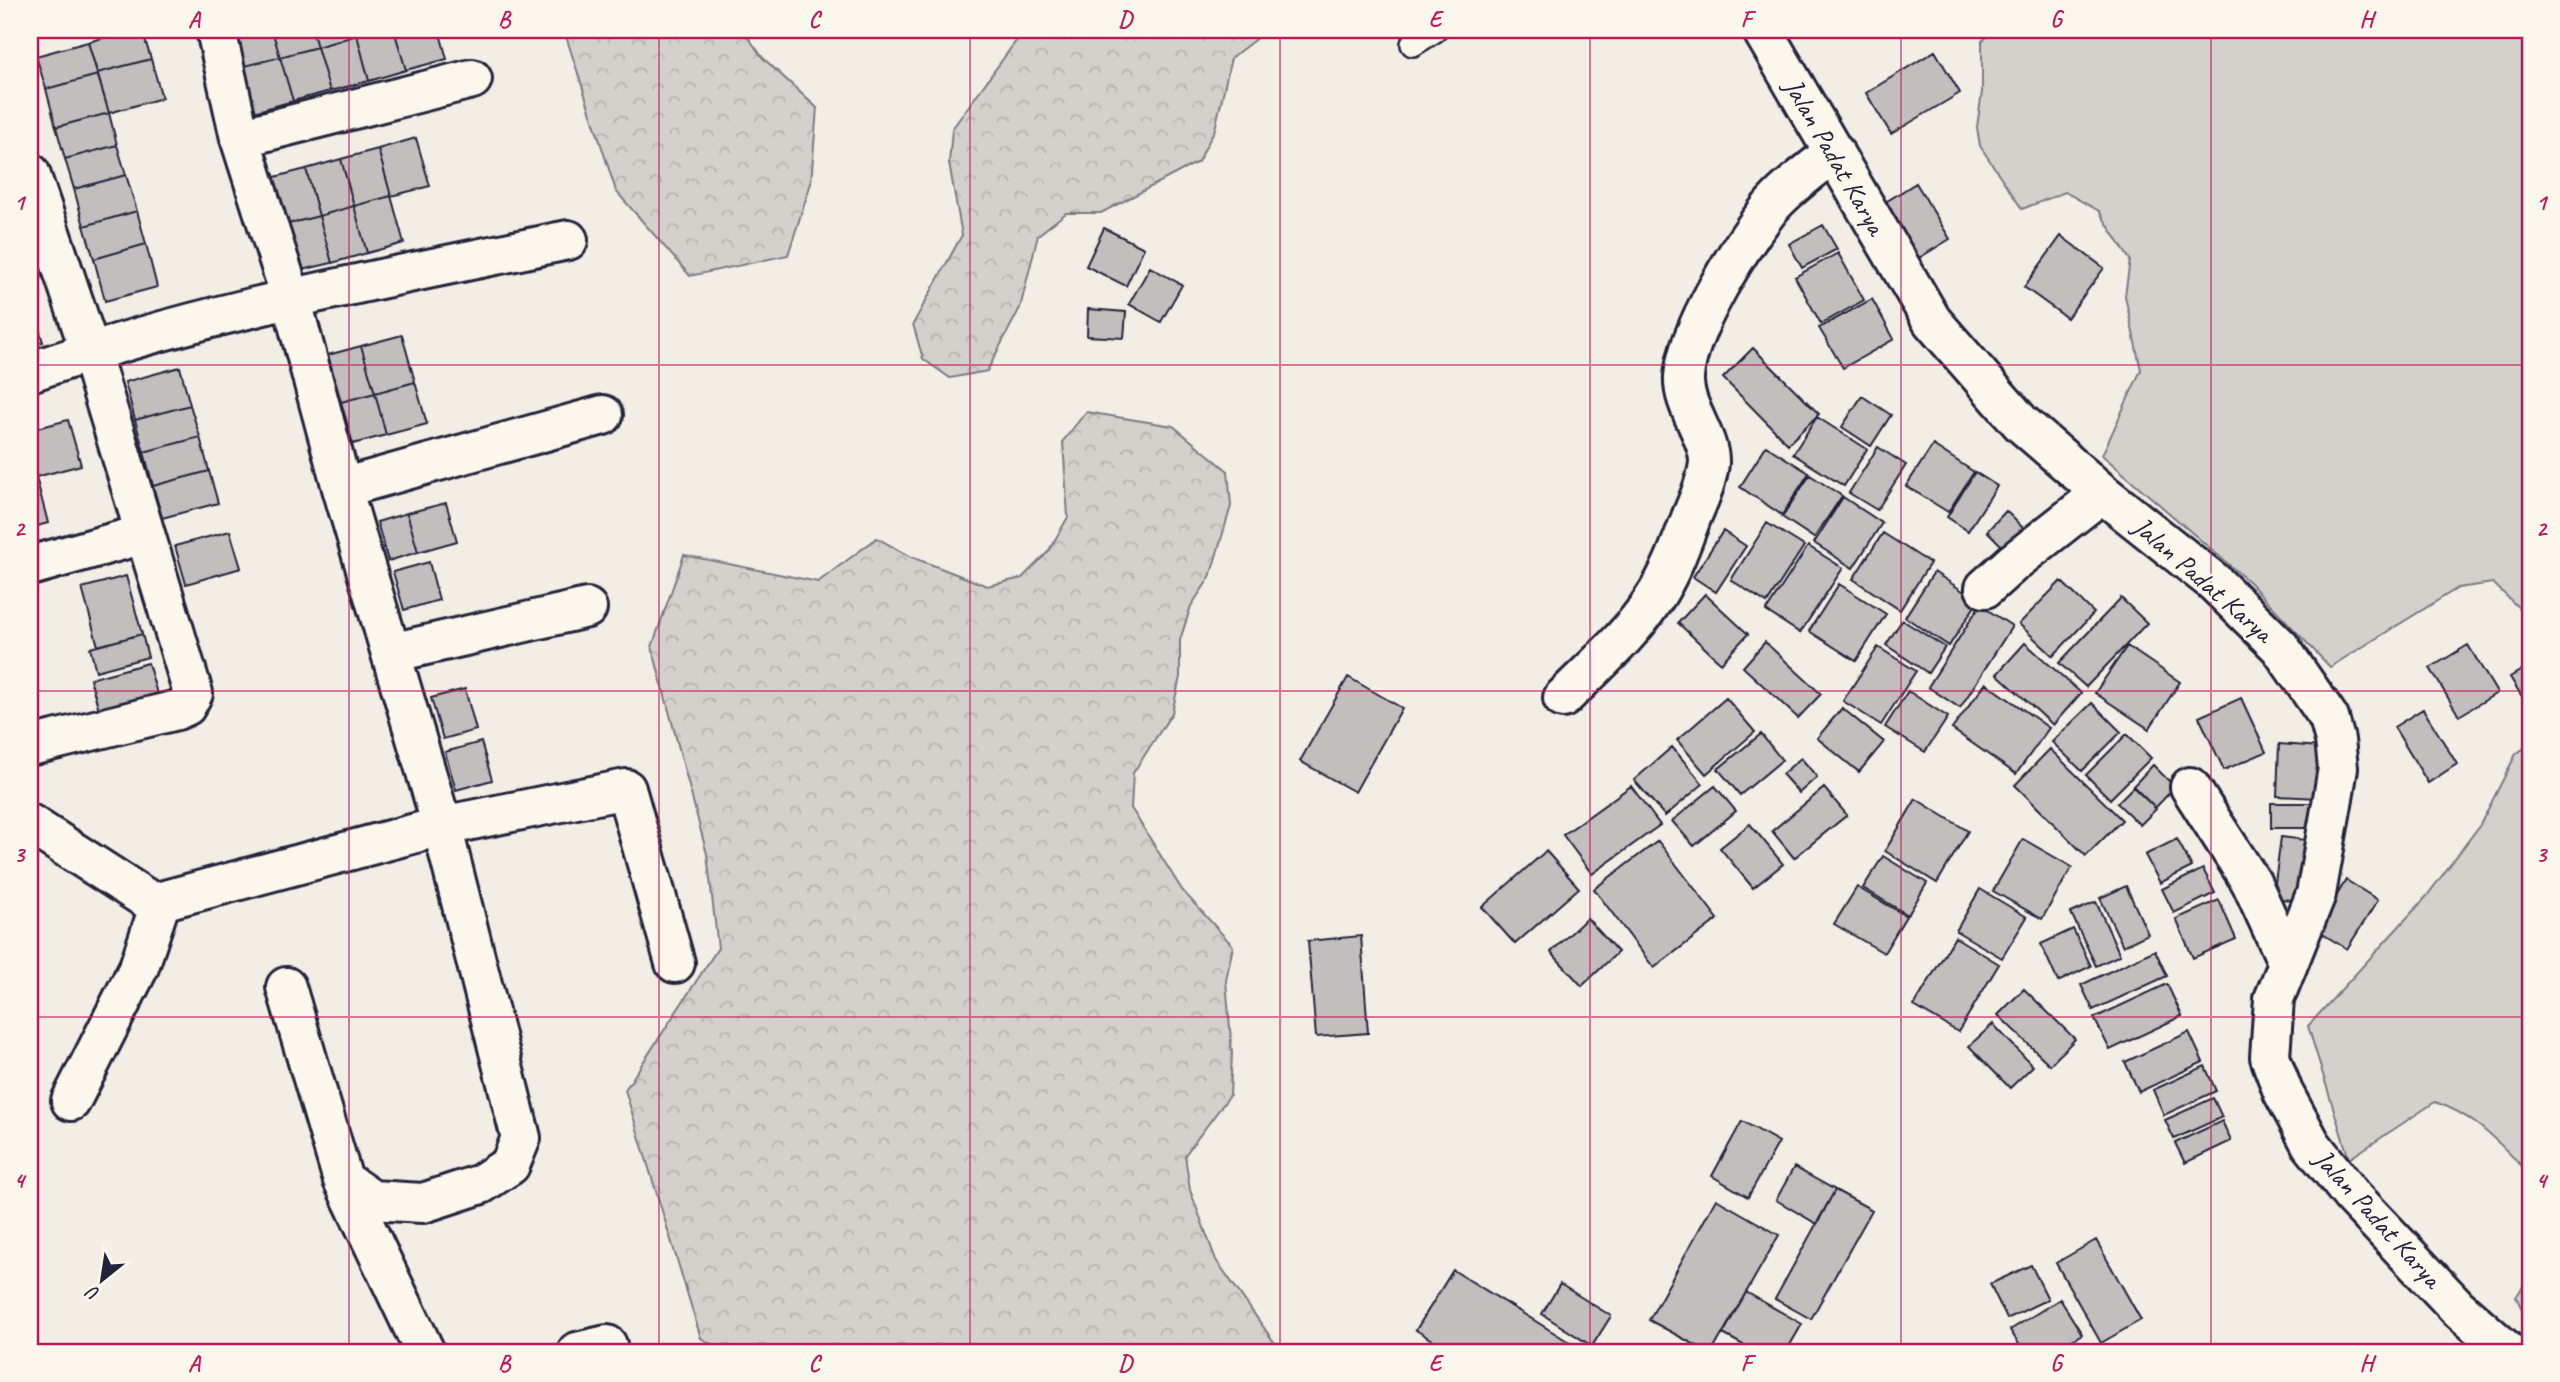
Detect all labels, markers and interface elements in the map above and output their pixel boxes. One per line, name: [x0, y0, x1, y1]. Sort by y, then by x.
text: A: [188, 5, 202, 34]
text: B: [498, 5, 512, 34]
text: C: [809, 5, 823, 34]
text: D: [1118, 5, 1134, 34]
text: E: [1429, 5, 1445, 34]
text: F: [1741, 5, 1757, 34]
text: G: [2050, 5, 2065, 34]
text: H: [2359, 5, 2377, 34]
street label: Jalan Padat Karya: [1775, 70, 1895, 243]
text: 1: [14, 188, 27, 217]
text: 1: [2536, 188, 2549, 217]
street label: Jalan Padat Karya: [2124, 507, 2282, 651]
text: 2: [14, 514, 27, 543]
text: 2: [2536, 514, 2549, 543]
text: 3: [14, 840, 27, 869]
text: 3: [2536, 840, 2549, 869]
street label: Jalan Padat Karya: [2305, 1140, 2451, 1296]
text: 4: [14, 1166, 27, 1195]
text: 4: [2536, 1166, 2549, 1195]
north arrow: [66, 1246, 136, 1316]
text: U: [81, 1279, 104, 1307]
text: A: [188, 1349, 202, 1378]
text: B: [498, 1349, 512, 1378]
text: C: [809, 1349, 823, 1378]
text: D: [1118, 1349, 1134, 1378]
text: E: [1429, 1349, 1445, 1378]
text: F: [1741, 1349, 1757, 1378]
text: G: [2050, 1349, 2065, 1378]
text: H: [2359, 1349, 2377, 1378]

